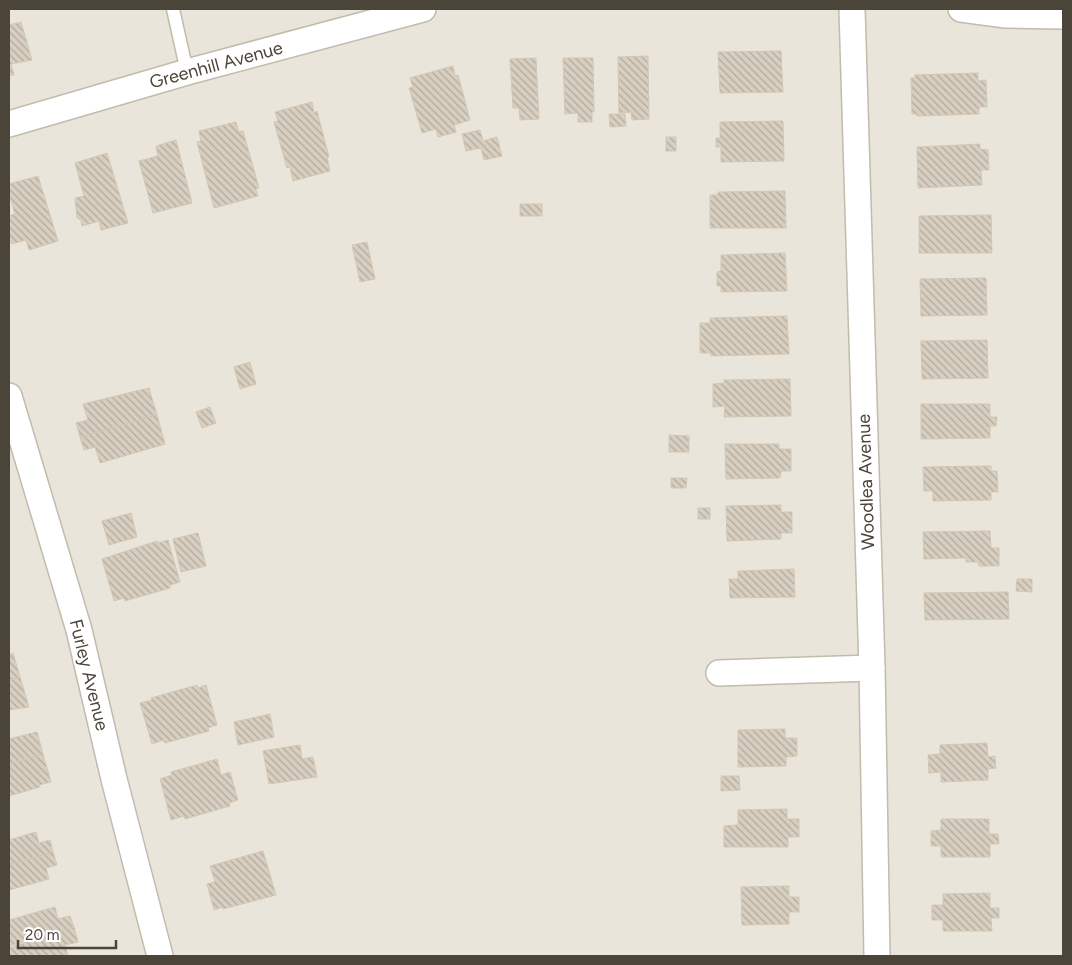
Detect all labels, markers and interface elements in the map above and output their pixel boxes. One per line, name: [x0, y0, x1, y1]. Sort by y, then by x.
street label: Greenhill Avenue: [147, 37, 285, 93]
street label: Woodlea Avenue: [853, 413, 879, 550]
street label: Furley Avenue: [65, 617, 114, 733]
scale bar: [18, 918, 115, 950]
text: 20 m: [25, 926, 59, 944]

